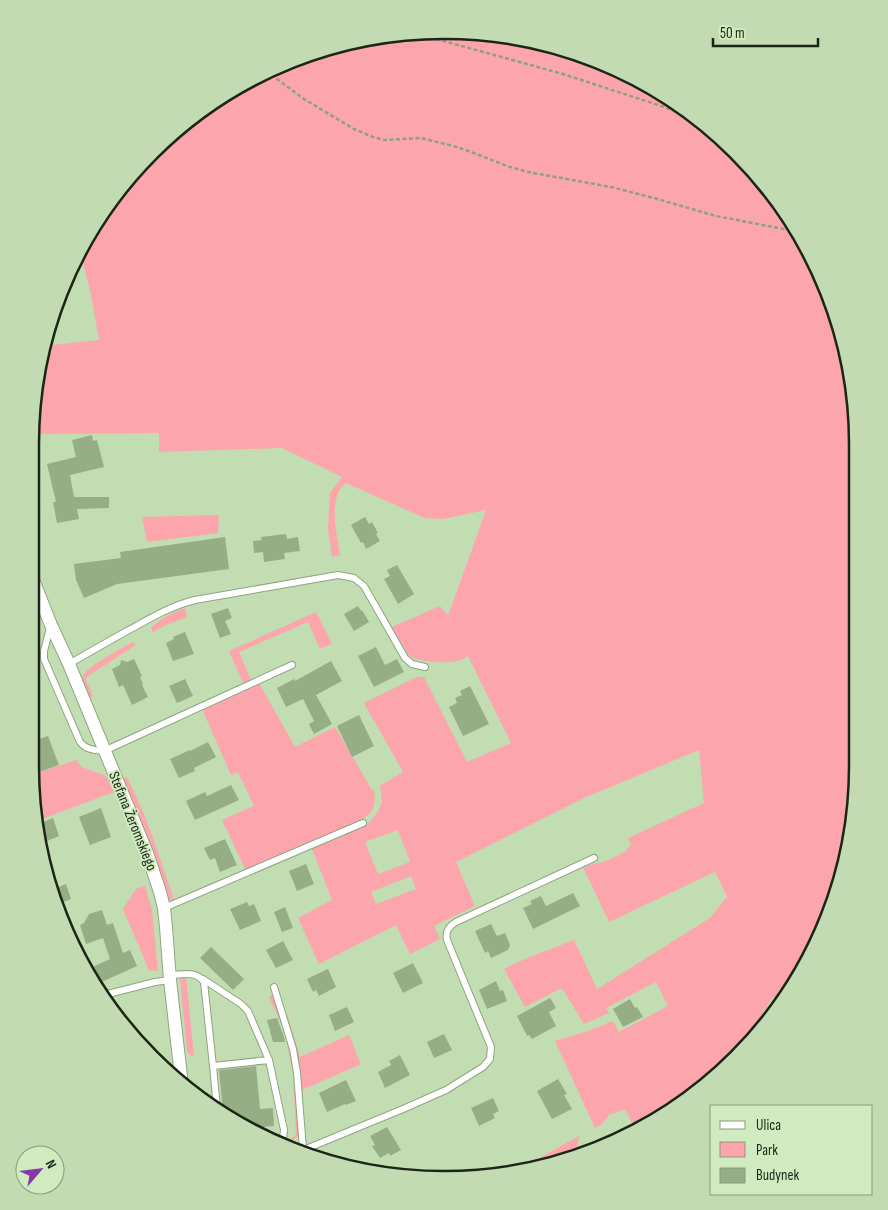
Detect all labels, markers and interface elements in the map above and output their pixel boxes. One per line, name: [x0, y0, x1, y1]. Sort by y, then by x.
scale bar: [713, 15, 818, 47]
text: 50 m: [720, 24, 745, 43]
street label: Stefana Żeromskiego: [104, 769, 161, 874]
legend: [710, 1105, 873, 1195]
text: Ulica: [756, 1116, 781, 1135]
text: Park: [756, 1141, 778, 1160]
north arrow: [15, 1145, 65, 1195]
text: N: [42, 1157, 60, 1171]
text: Budynek: [756, 1166, 799, 1185]

